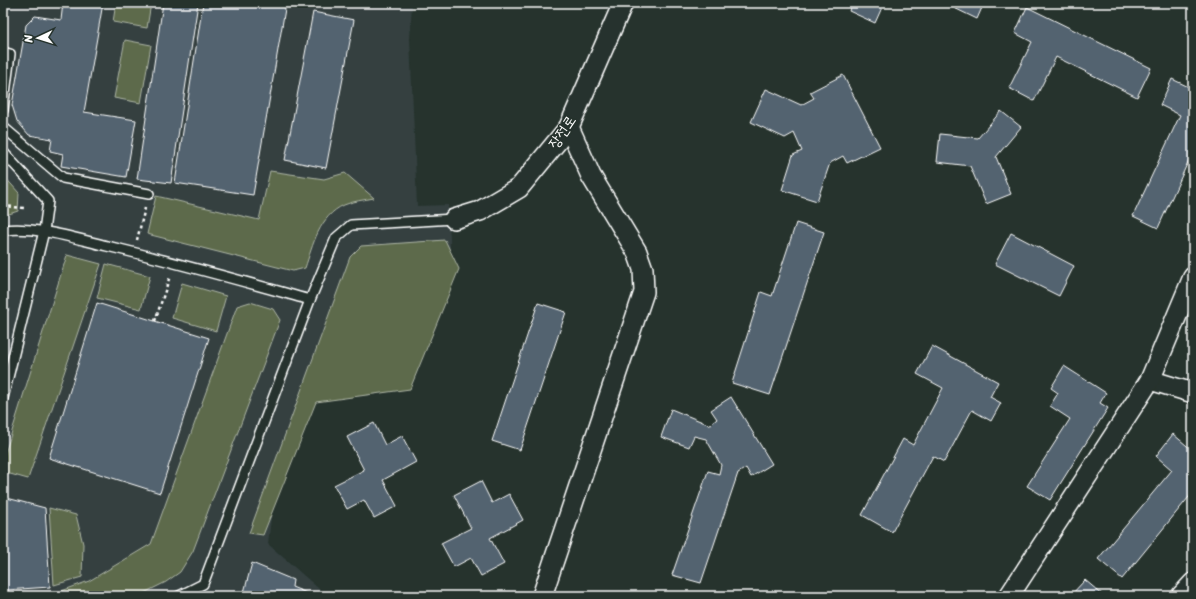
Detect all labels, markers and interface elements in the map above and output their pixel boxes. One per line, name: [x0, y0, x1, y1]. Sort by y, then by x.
north arrow: [18, 18, 58, 58]
text: N: [19, 34, 38, 44]
street label: 장전로: [541, 110, 583, 154]

